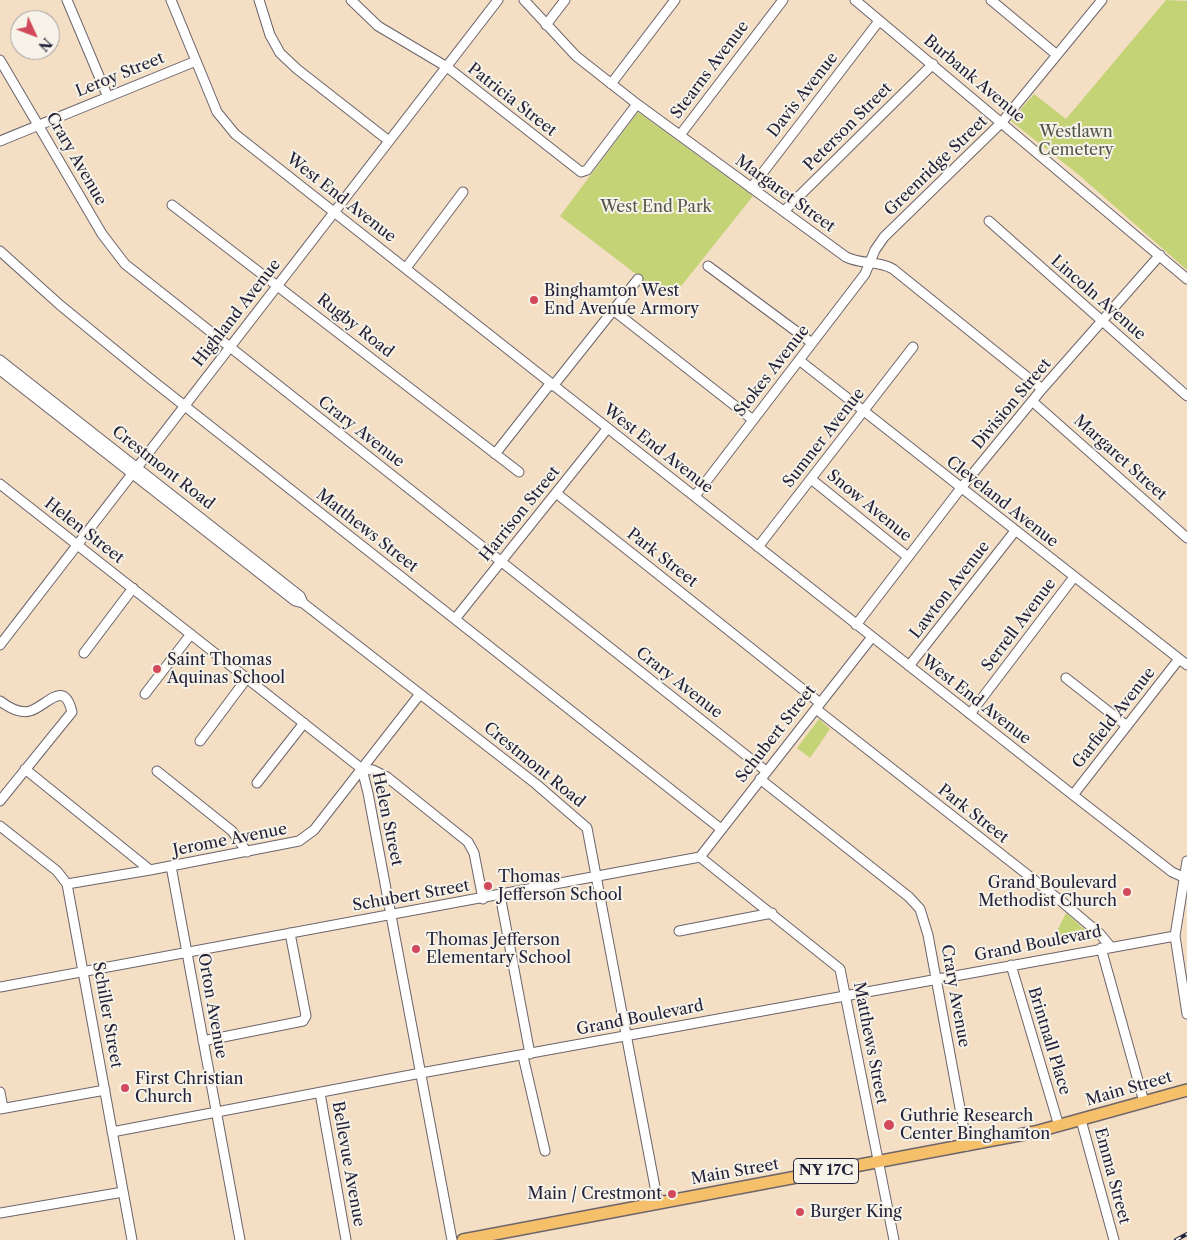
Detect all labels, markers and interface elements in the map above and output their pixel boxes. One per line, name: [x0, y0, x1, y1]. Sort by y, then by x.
north arrow: [10, 10, 60, 60]
street label: Stearns Avenue: [667, 17, 753, 123]
street label: Burbank Avenue: [919, 31, 1029, 127]
text: N: [35, 34, 56, 55]
street label: Leroy Street: [73, 49, 167, 101]
street label: Davis Avenue: [764, 49, 842, 141]
street label: Patricia Street: [464, 59, 560, 141]
street label: Peterson Street: [800, 79, 896, 175]
street label: Crary Avenue: [42, 109, 110, 209]
street label: Greenridge Street: [881, 112, 991, 220]
park label: Westlawn Cemetery: [1038, 122, 1114, 160]
street label: West End Avenue: [282, 149, 400, 247]
street label: Margaret Street: [731, 151, 839, 237]
park label: West End Park: [600, 197, 712, 217]
street label: Lincoln Avenue: [1047, 252, 1149, 344]
street label: Highland Avenue: [189, 255, 285, 371]
place label: Binghamton West End Avenue Armory: [544, 281, 699, 319]
street label: Rugby Road: [313, 290, 397, 362]
marker: Binghamton West End Avenue Armory: [528, 294, 540, 306]
street label: Stokes Avenue: [730, 321, 814, 421]
street label: Division Street: [969, 355, 1055, 453]
street label: Sumner Avenue: [779, 384, 869, 492]
street label: Crary Avenue: [314, 392, 408, 472]
street label: West End Avenue: [599, 400, 717, 498]
street label: Margaret Street: [1069, 411, 1171, 505]
street label: Crestmont Road: [108, 422, 218, 514]
street label: Cleveland Avenue: [942, 452, 1062, 552]
street label: Harrison Street: [476, 463, 564, 565]
street label: Snow Avenue: [823, 466, 915, 546]
street label: Matthews Street: [312, 485, 422, 577]
street label: Helen Street: [40, 494, 128, 568]
street label: Park Street: [623, 524, 701, 592]
street label: Lawton Avenue: [906, 537, 994, 643]
street label: Serrell Avenue: [978, 575, 1060, 675]
street label: Crary Avenue: [632, 643, 726, 723]
place label: Saint Thomas Aquinas School: [167, 650, 285, 688]
street label: West End Avenue: [917, 651, 1035, 749]
marker: Saint Thomas Aquinas School: [151, 663, 163, 675]
street label: Garfield Avenue: [1069, 664, 1159, 772]
street label: Schubert Street: [732, 681, 820, 787]
street label: Crestmont Road: [480, 718, 588, 812]
street label: Helen Street: [368, 770, 406, 868]
street label: Park Street: [934, 780, 1012, 848]
street label: Jerome Avenue: [171, 820, 289, 860]
place label: Thomas Jefferson School: [498, 867, 622, 905]
place label: Grand Boulevard Methodist Church: [978, 873, 1117, 911]
street label: Schubert Street: [351, 876, 471, 916]
marker: Thomas Jefferson School: [482, 880, 494, 892]
marker: Grand Boulevard Methodist Church: [1121, 886, 1133, 898]
street label: Grand Boulevard: [973, 922, 1103, 966]
place label: Thomas Jefferson Elementary School: [426, 930, 571, 968]
marker: Thomas Jefferson Elementary School: [410, 943, 422, 955]
street label: Crary Avenue: [936, 943, 974, 1049]
street label: Orton Avenue: [193, 952, 231, 1060]
street label: Schiller Street: [88, 960, 126, 1070]
street label: Matthews Street: [849, 980, 891, 1106]
street label: Brintnall Place: [1023, 985, 1075, 1097]
street label: Grand Boulevard: [575, 996, 705, 1040]
street label: Main Street: [1084, 1068, 1174, 1110]
place label: First Christian Church: [135, 1069, 244, 1107]
marker: First Christian Church: [119, 1082, 131, 1094]
street label: Bellevue Avenue: [328, 1100, 368, 1228]
place label: Guthrie Research Center Binghamton: [900, 1106, 1050, 1144]
marker: Guthrie Research Center Binghamton: [882, 1118, 896, 1132]
street label: Emma Street: [1090, 1126, 1134, 1226]
street label: Main Street: [690, 1155, 780, 1189]
road number: NY 17C: [794, 1158, 858, 1184]
place label: Main / Crestmont: [528, 1184, 662, 1204]
marker: Main / Crestmont: [666, 1188, 678, 1200]
place label: Burger King: [810, 1202, 902, 1222]
marker: Burger King: [794, 1206, 806, 1218]

